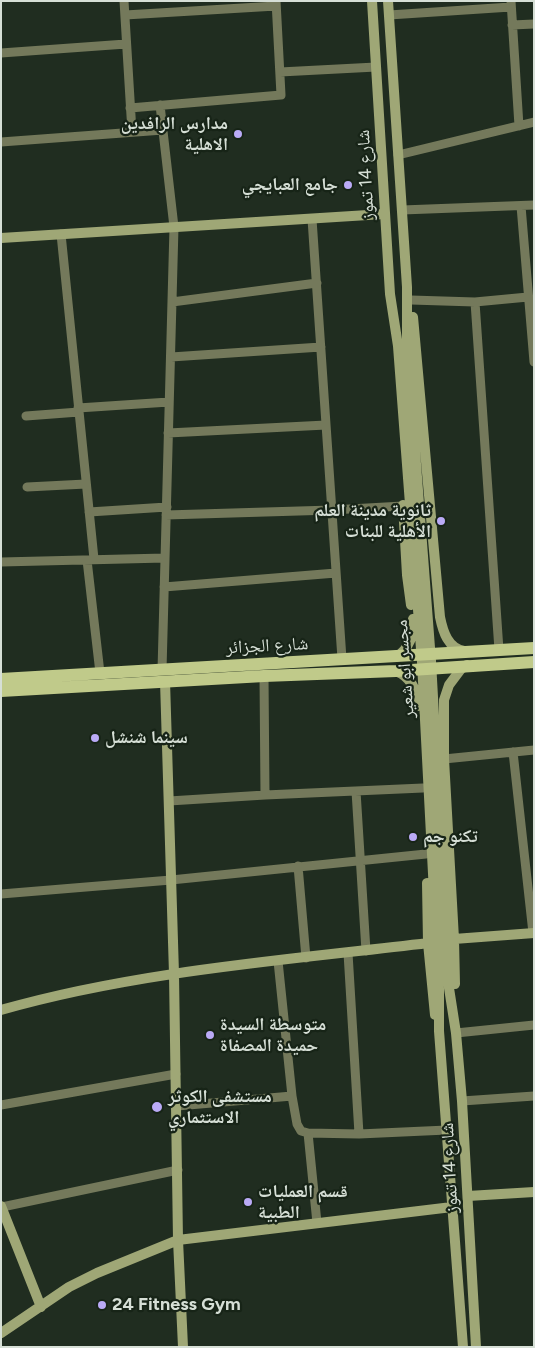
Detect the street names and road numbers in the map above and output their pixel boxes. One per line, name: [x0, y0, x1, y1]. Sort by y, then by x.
street label: شارع 14 تموز: [353, 129, 379, 221]
street label: مجسر ابو شعير: [391, 619, 419, 719]
street label: شارع الجزائر: [225, 633, 309, 659]
street label: شارع 14 تموز: [437, 1122, 463, 1214]

